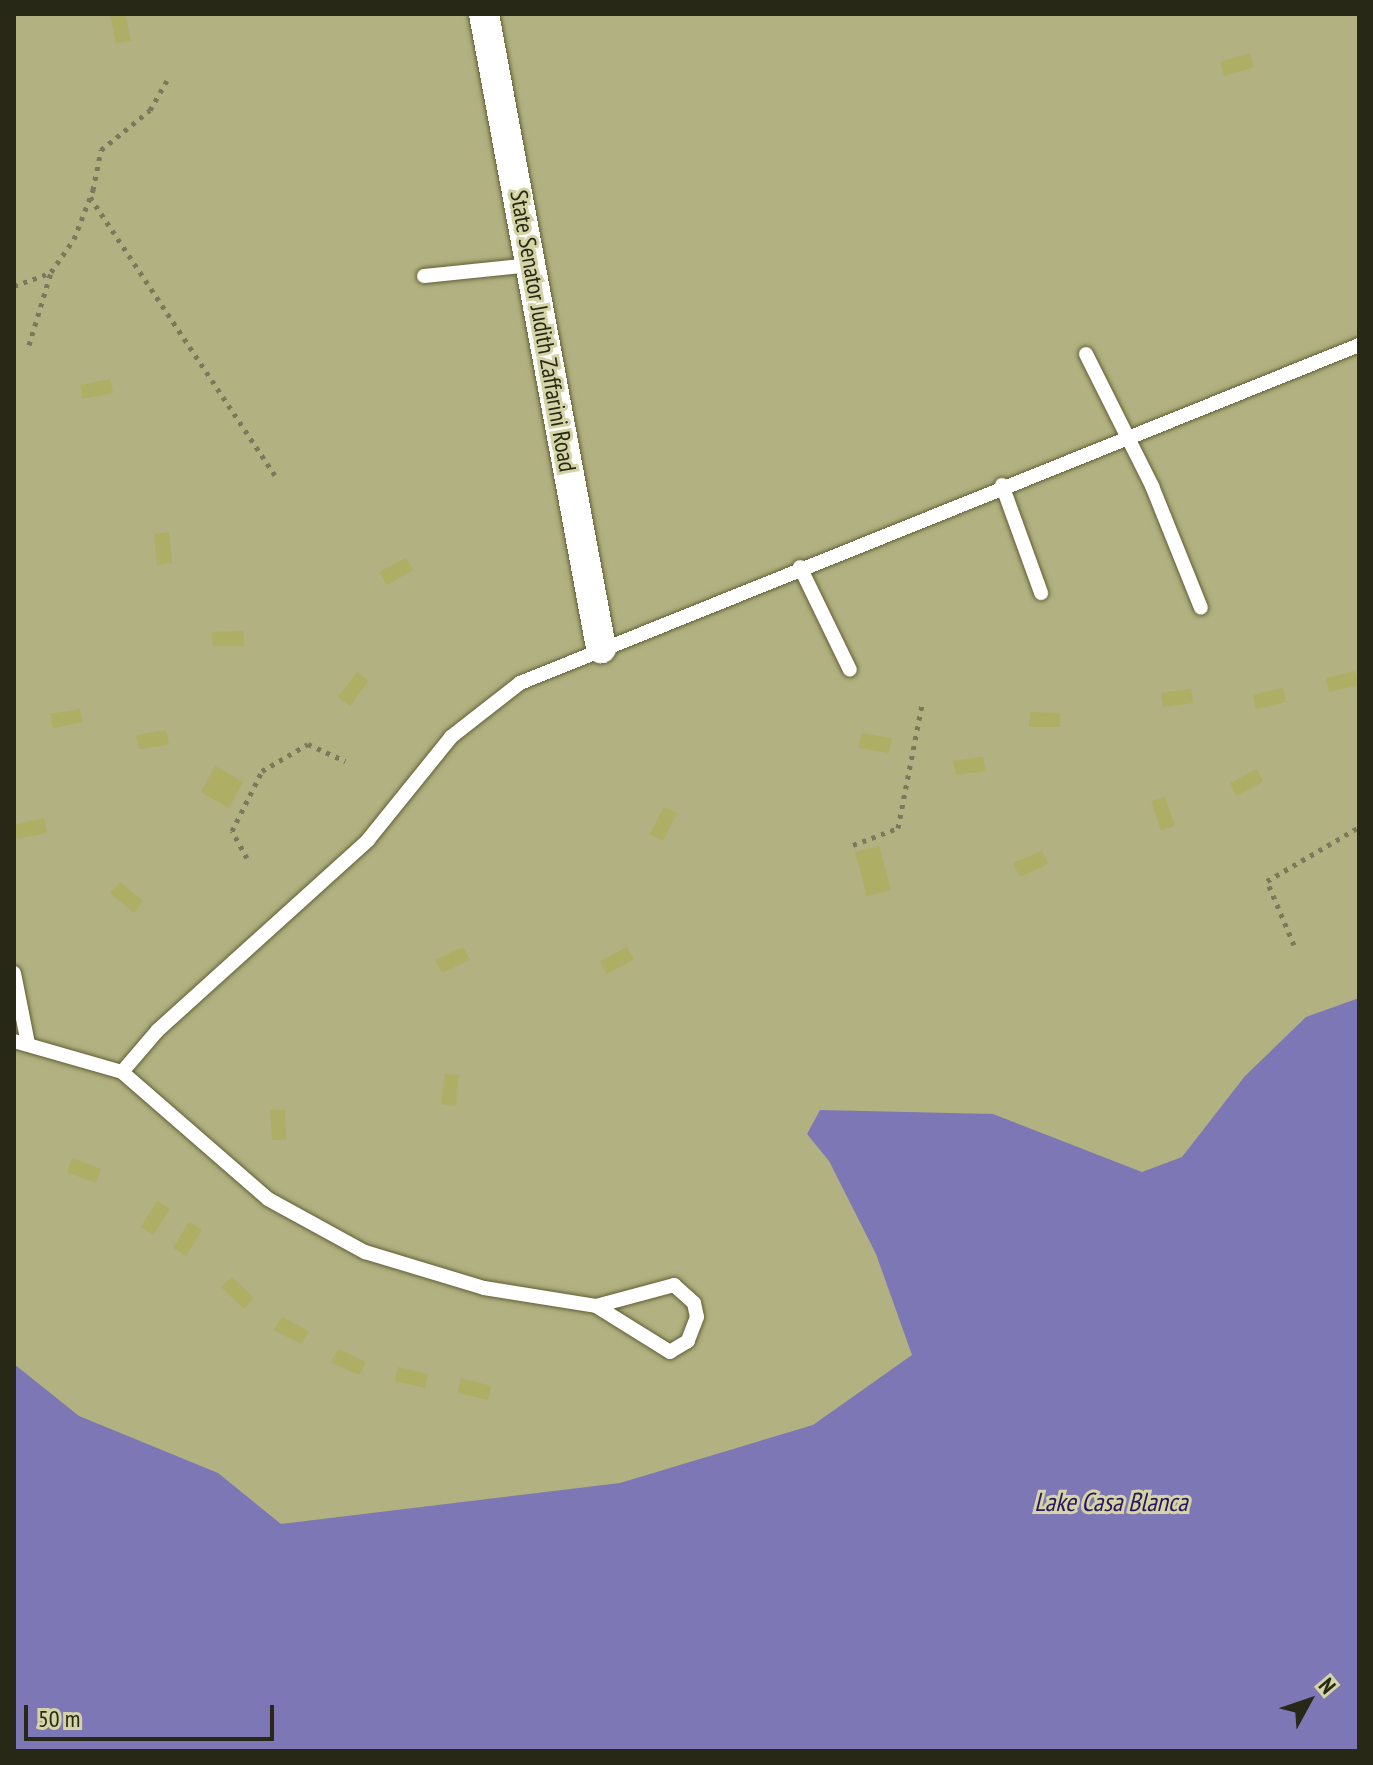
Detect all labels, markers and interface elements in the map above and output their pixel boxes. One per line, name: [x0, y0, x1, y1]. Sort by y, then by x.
street label: State Senator Judith Zaffarini Road: [504, 188, 582, 474]
water label: Lake Casa Blanca: [1034, 1486, 1188, 1518]
north arrow: [1269, 1661, 1349, 1741]
text: N: [1313, 1672, 1342, 1699]
scale bar: [28, 1689, 278, 1739]
text: 50 m: [38, 1703, 80, 1734]

